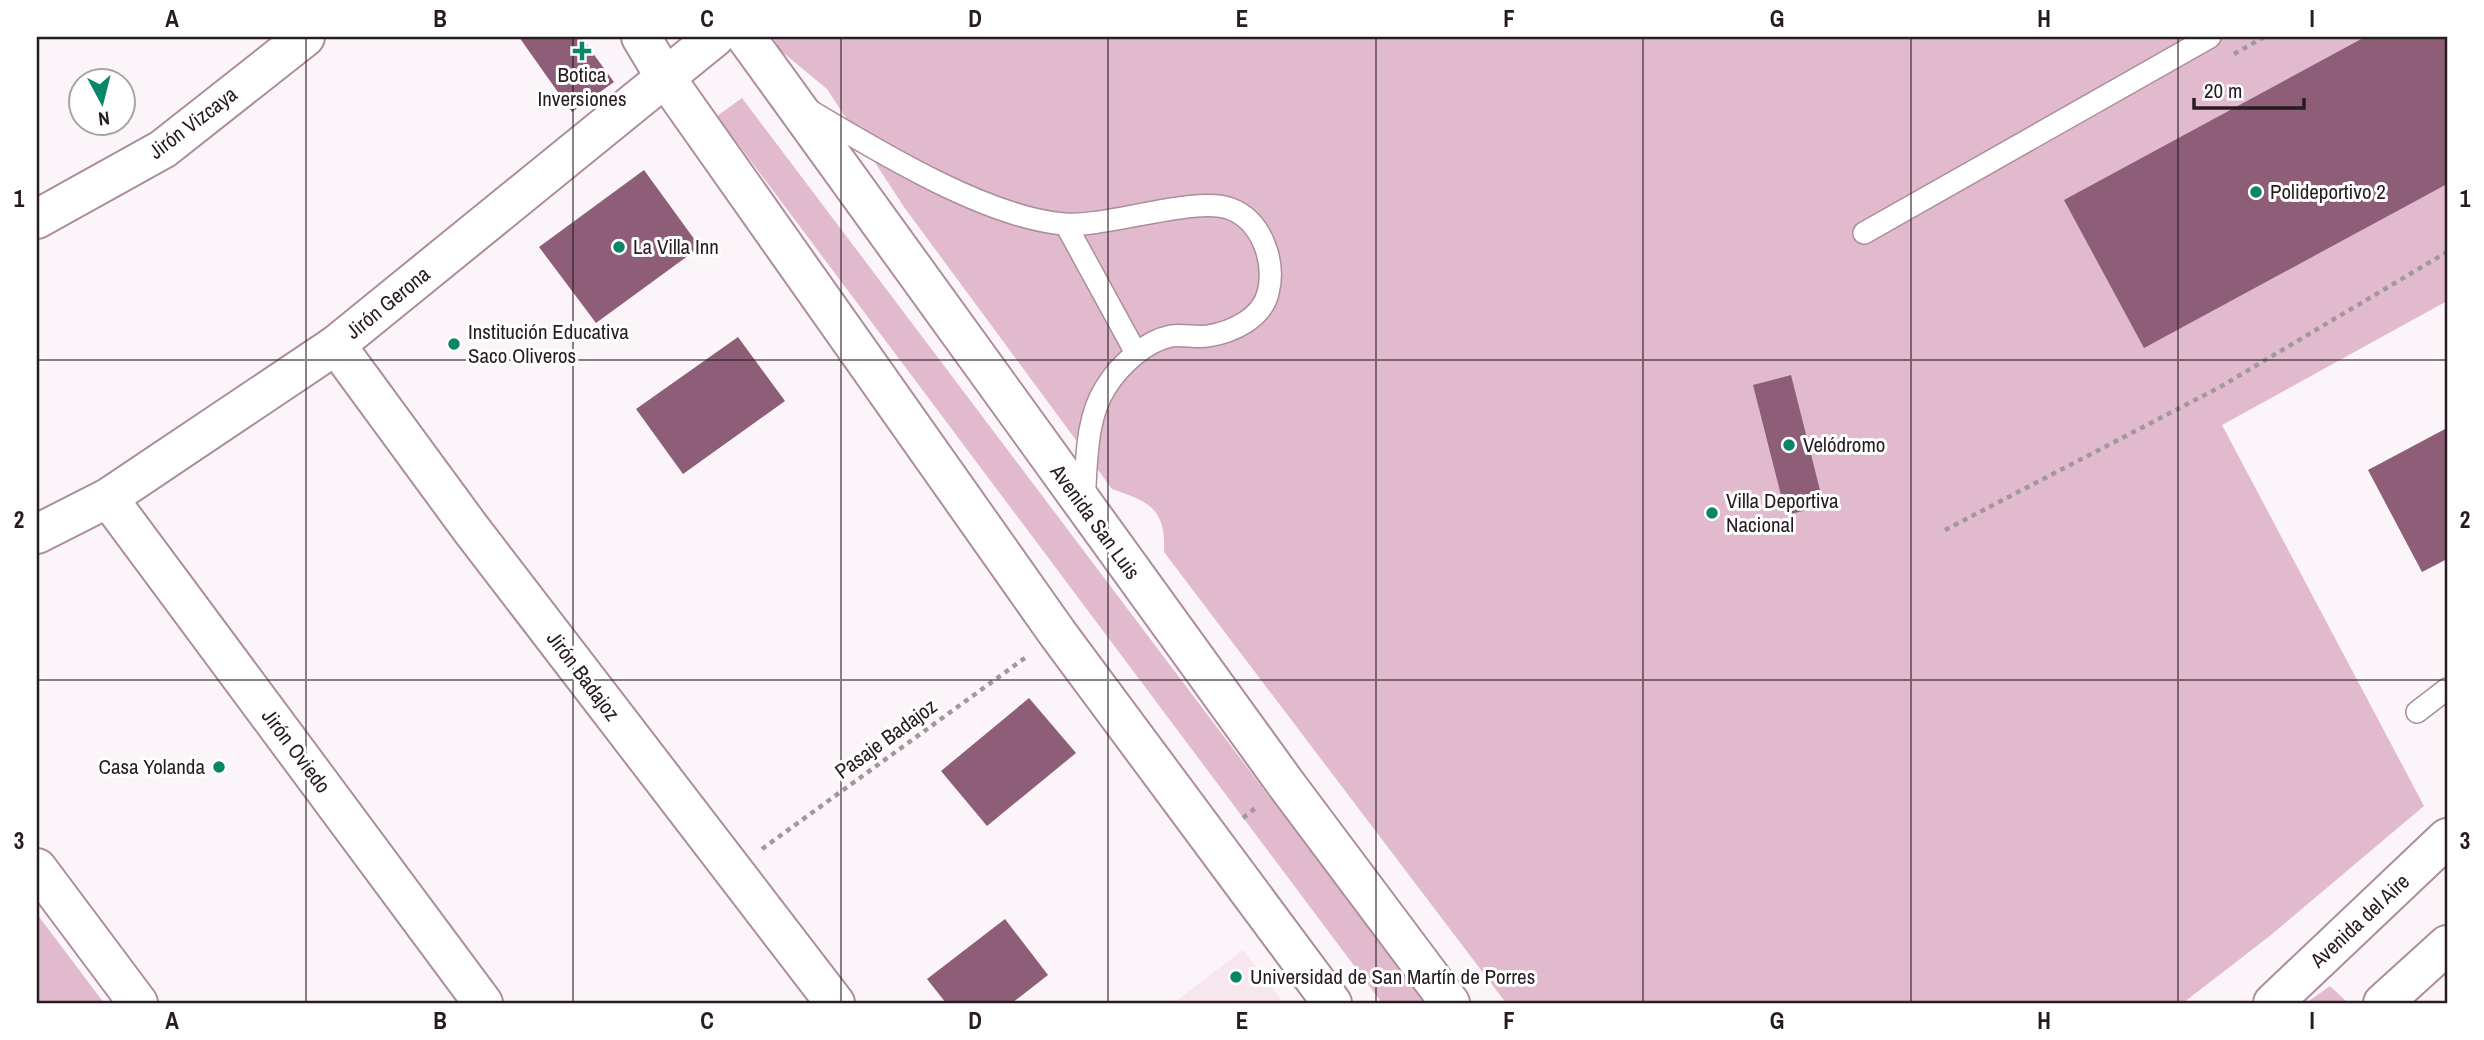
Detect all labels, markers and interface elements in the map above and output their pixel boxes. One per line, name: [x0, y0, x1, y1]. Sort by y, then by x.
text: A: [165, 3, 179, 34]
text: B: [433, 3, 447, 34]
text: C: [700, 3, 714, 34]
text: D: [968, 3, 982, 34]
text: E: [1236, 3, 1248, 34]
text: F: [1503, 3, 1515, 34]
text: G: [1770, 3, 1784, 34]
text: H: [2037, 3, 2051, 34]
text: I: [2309, 3, 2315, 34]
marker: Botica Inversiones: [574, 43, 590, 59]
place label: Botica Inversiones: [537, 60, 627, 113]
north arrow: [66, 66, 136, 136]
scale bar: [2194, 66, 2304, 110]
text: 20 m: [2204, 76, 2242, 105]
street label: Jirón Vizcaya: [142, 79, 243, 165]
text: N: [97, 105, 111, 132]
place label: Polideportivo 2: [2270, 177, 2386, 206]
text: 1: [14, 183, 25, 214]
text: 1: [2460, 183, 2471, 214]
marker: Polideportivo 2: [2248, 184, 2264, 200]
place label: La Villa Inn: [633, 232, 719, 261]
marker: La Villa Inn: [611, 239, 627, 255]
street label: Jirón Gerona: [340, 259, 436, 346]
place label: Institución Educativa Saco Oliveros: [468, 317, 629, 370]
marker: Institución Educativa Saco Oliveros: [446, 336, 462, 352]
place label: Velódromo: [1803, 430, 1885, 459]
marker: Velódromo: [1781, 437, 1797, 453]
street label: Avenida San Luis: [1043, 457, 1147, 585]
place label: Villa Deportiva Nacional: [1726, 486, 1839, 539]
text: 2: [14, 504, 24, 535]
text: 2: [2460, 504, 2470, 535]
marker: Villa Deportiva Nacional: [1704, 505, 1720, 521]
street label: Jirón Badajoz: [540, 625, 627, 727]
street label: Pasaje Badajoz: [829, 691, 943, 785]
street label: Jirón Oviedo: [255, 703, 338, 799]
place label: Casa Yolanda: [98, 752, 205, 781]
marker: Casa Yolanda: [211, 759, 227, 775]
text: 3: [14, 825, 24, 856]
text: 3: [2460, 825, 2470, 856]
street label: Avenida del Aire: [2303, 867, 2416, 975]
place label: Universidad de San Martín de Porres: [1250, 962, 1535, 991]
marker: Universidad de San Martín de Porres: [1228, 969, 1244, 985]
text: A: [165, 1005, 179, 1036]
text: B: [433, 1005, 447, 1036]
text: C: [700, 1005, 714, 1036]
text: D: [968, 1005, 982, 1036]
text: E: [1236, 1005, 1248, 1036]
text: F: [1503, 1005, 1515, 1036]
text: G: [1770, 1005, 1784, 1036]
text: H: [2037, 1005, 2051, 1036]
text: I: [2309, 1005, 2315, 1036]

